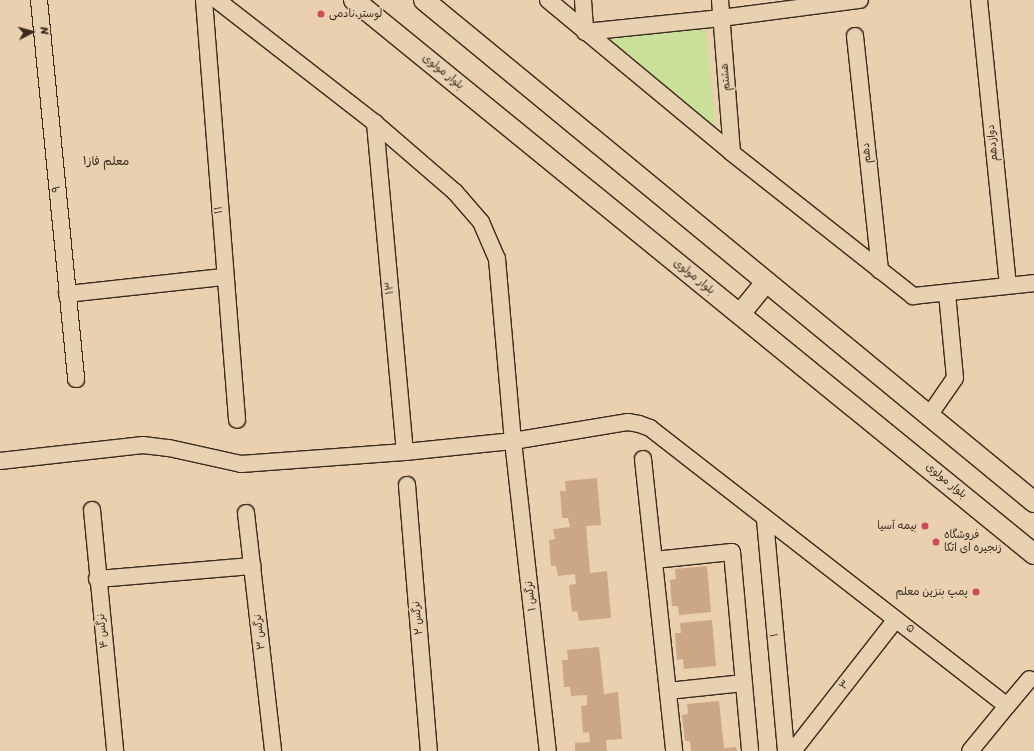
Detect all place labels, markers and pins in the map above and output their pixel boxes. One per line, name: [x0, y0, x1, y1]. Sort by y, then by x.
place label: لوستر نادمی: [329, 7, 382, 21]
marker: لوستر نادمی: [316, 9, 326, 19]
place label: بیمه آسیا: [877, 519, 917, 533]
marker: بیمه آسیا: [920, 521, 930, 531]
place label: فروشگاه زنجیره ای اتکا: [944, 529, 1002, 555]
marker: فروشگاه زنجیره ای اتکا: [931, 537, 941, 547]
place label: پمپ بنزین معلم: [895, 585, 968, 599]
marker: پمپ بنزین معلم: [971, 587, 981, 597]

